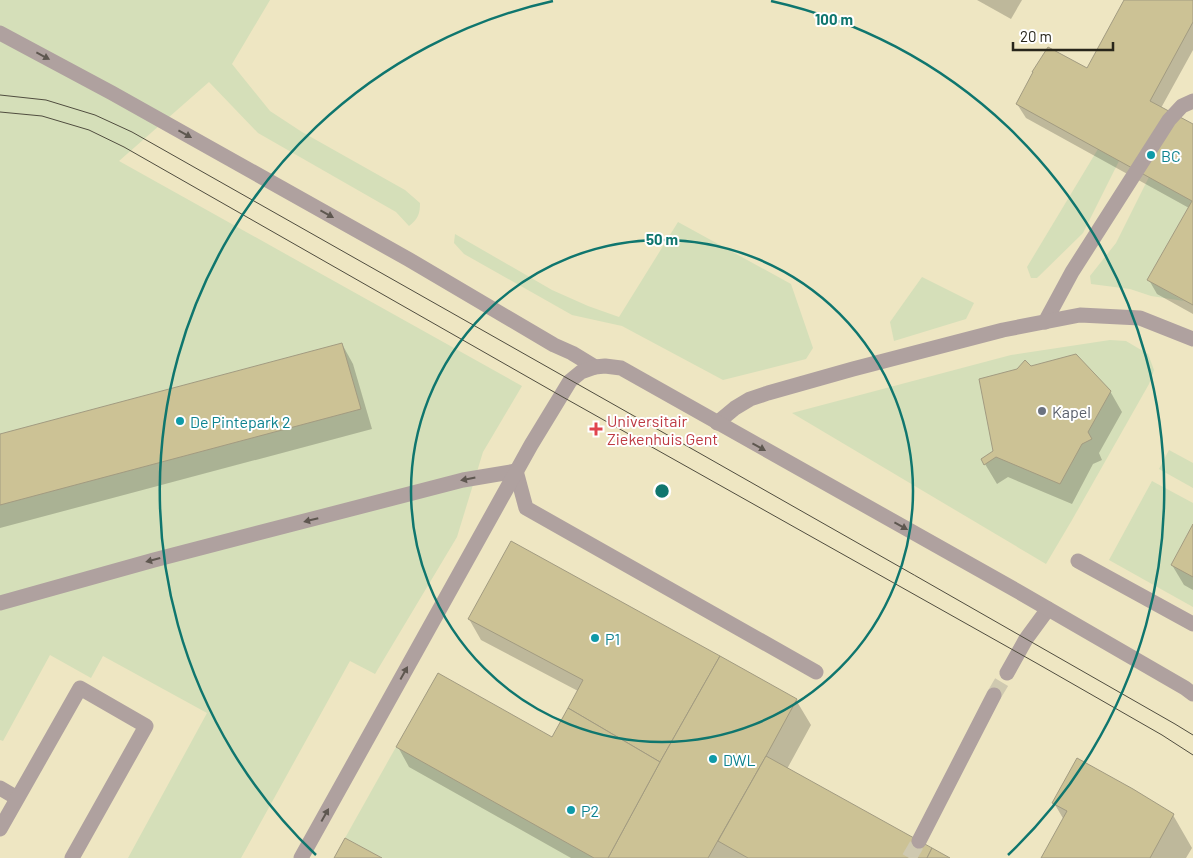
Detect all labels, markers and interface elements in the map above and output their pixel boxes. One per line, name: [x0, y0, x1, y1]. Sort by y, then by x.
text: 100 m: [815, 10, 853, 28]
scale bar: [1013, 20, 1113, 52]
text: 20 m: [1020, 27, 1052, 45]
one-way arrow: [36, 52, 50, 60]
one-way arrow: [178, 130, 193, 138]
place label: BC: [1161, 146, 1181, 165]
marker: BC: [1145, 149, 1157, 161]
one-way arrow: [320, 209, 334, 218]
text: 50 m: [646, 230, 678, 248]
place label: Kapel: [1052, 402, 1091, 421]
marker: Kapel: [1036, 405, 1048, 417]
place label: Universitair Ziekenhuis Gent: [607, 411, 718, 448]
place label: De Pintepark 2: [190, 412, 291, 431]
marker: De Pintepark 2: [174, 415, 186, 427]
marker: Universitair Ziekenhuis Gent: [589, 422, 603, 436]
one-way arrow: [753, 442, 766, 451]
one-way arrow: [460, 476, 476, 484]
centre of rings: [653, 482, 671, 500]
one-way arrow: [303, 516, 318, 524]
one-way arrow: [894, 522, 909, 530]
one-way arrow: [146, 556, 161, 564]
place label: P1: [605, 629, 620, 648]
marker: P1: [589, 632, 601, 644]
one-way arrow: [399, 667, 408, 680]
place label: DWL: [723, 750, 756, 769]
marker: DWL: [707, 753, 719, 765]
place label: P2: [581, 801, 599, 820]
marker: P2: [565, 804, 577, 816]
one-way arrow: [320, 809, 329, 822]

